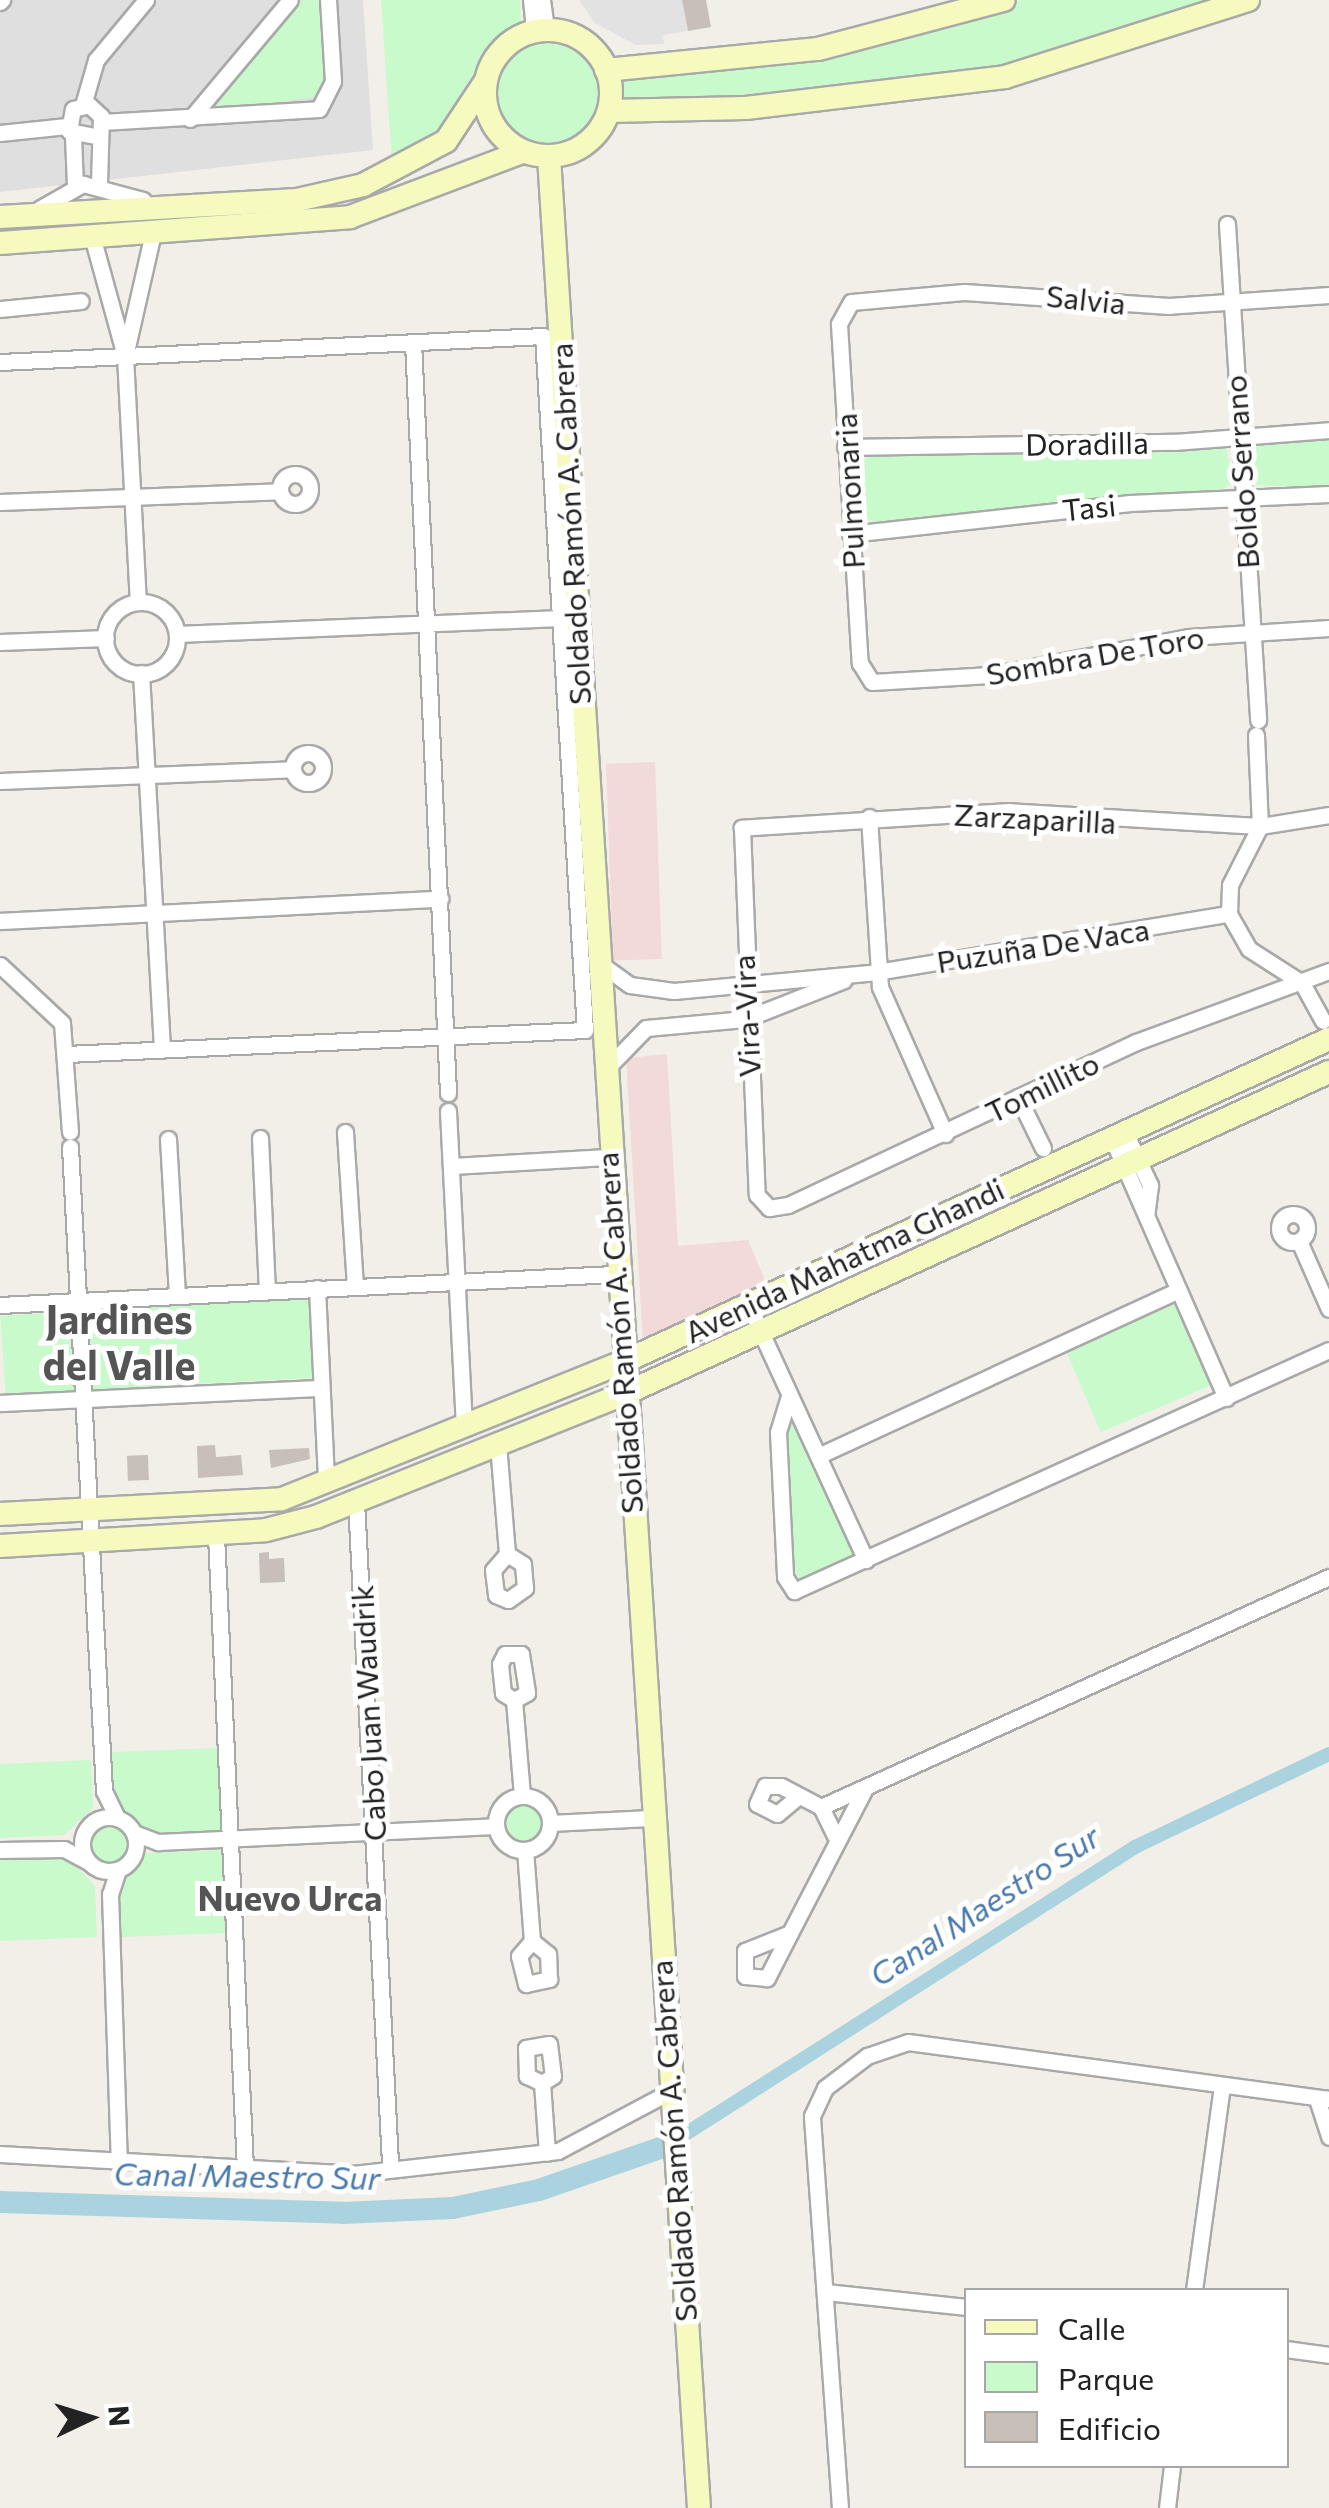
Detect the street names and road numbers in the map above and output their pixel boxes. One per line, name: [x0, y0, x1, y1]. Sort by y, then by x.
street label: Salvia: [1044, 277, 1128, 321]
street label: Soldado Ramón A. Cabrera: [543, 342, 597, 706]
street label: Boldo Serrano: [1216, 374, 1266, 570]
street label: Pulmonaria: [827, 412, 871, 570]
street label: Doradilla: [1025, 424, 1149, 462]
street label: Tasi: [1060, 486, 1118, 528]
street label: Sombra De Toro: [983, 618, 1207, 692]
street label: Zarzaparilla: [953, 796, 1117, 840]
street label: Puzuña De Vaca: [934, 910, 1152, 980]
street label: Vira-Vira: [725, 954, 767, 1078]
street label: Tomillito: [979, 1044, 1105, 1130]
street label: Soldado Ramón A. Cabrera: [588, 1151, 650, 1515]
street label: Avenida Mahatma Ghandi: [679, 1170, 1009, 1350]
street label: Cabo Juan Waudrik: [343, 1584, 393, 1842]
street label: Soldado Ramón A. Cabrera: [642, 1959, 704, 2323]

